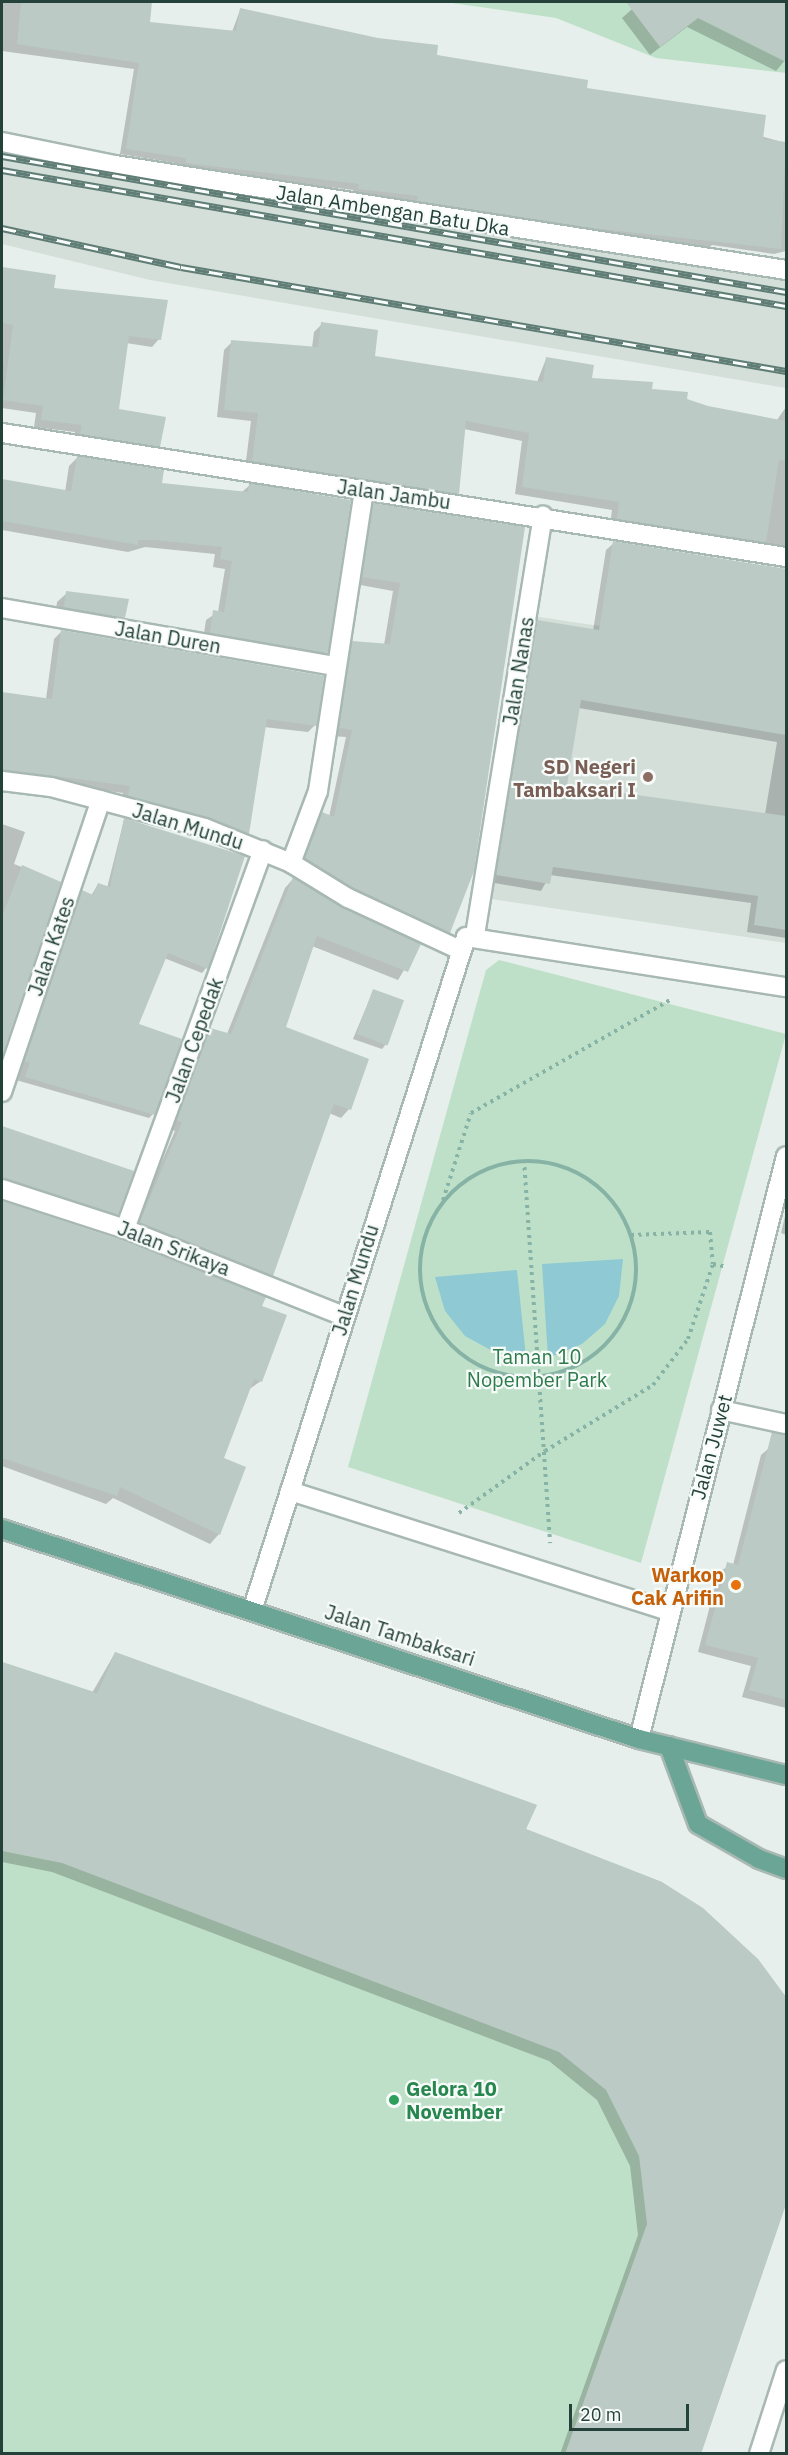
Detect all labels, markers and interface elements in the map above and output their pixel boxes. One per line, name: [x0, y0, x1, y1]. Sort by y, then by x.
street label: Jalan Ambengan Batu Dka: [275, 180, 511, 240]
street label: Jalan Jambu: [336, 474, 452, 514]
street label: Jalan Nanas: [498, 615, 538, 727]
street label: Jalan Duren: [113, 616, 223, 658]
place label: SD Negeri Tambaksari I: [513, 754, 636, 801]
marker: SD Negeri Tambaksari I: [641, 770, 655, 784]
street label: Jalan Mundu: [130, 798, 246, 854]
street label: Jalan Kates: [23, 893, 79, 999]
street label: Jalan Cepedak: [160, 974, 228, 1106]
street label: Jalan Srikaya: [114, 1216, 234, 1280]
street label: Jalan Mundu: [327, 1222, 383, 1338]
park label: Taman 10 Nopember Park: [467, 1344, 607, 1391]
street label: Jalan Juwet: [685, 1392, 737, 1502]
place label: Warkop Cak Arifin: [631, 1562, 724, 1609]
marker: Warkop Cak Arifin: [729, 1578, 743, 1592]
street label: Jalan Tambaksari: [322, 1599, 478, 1671]
place label: Gelora 10 November: [406, 2076, 503, 2123]
marker: Gelora 10 November: [387, 2093, 401, 2107]
scale bar: [572, 2392, 692, 2430]
text: 20 m: [580, 2403, 622, 2426]

